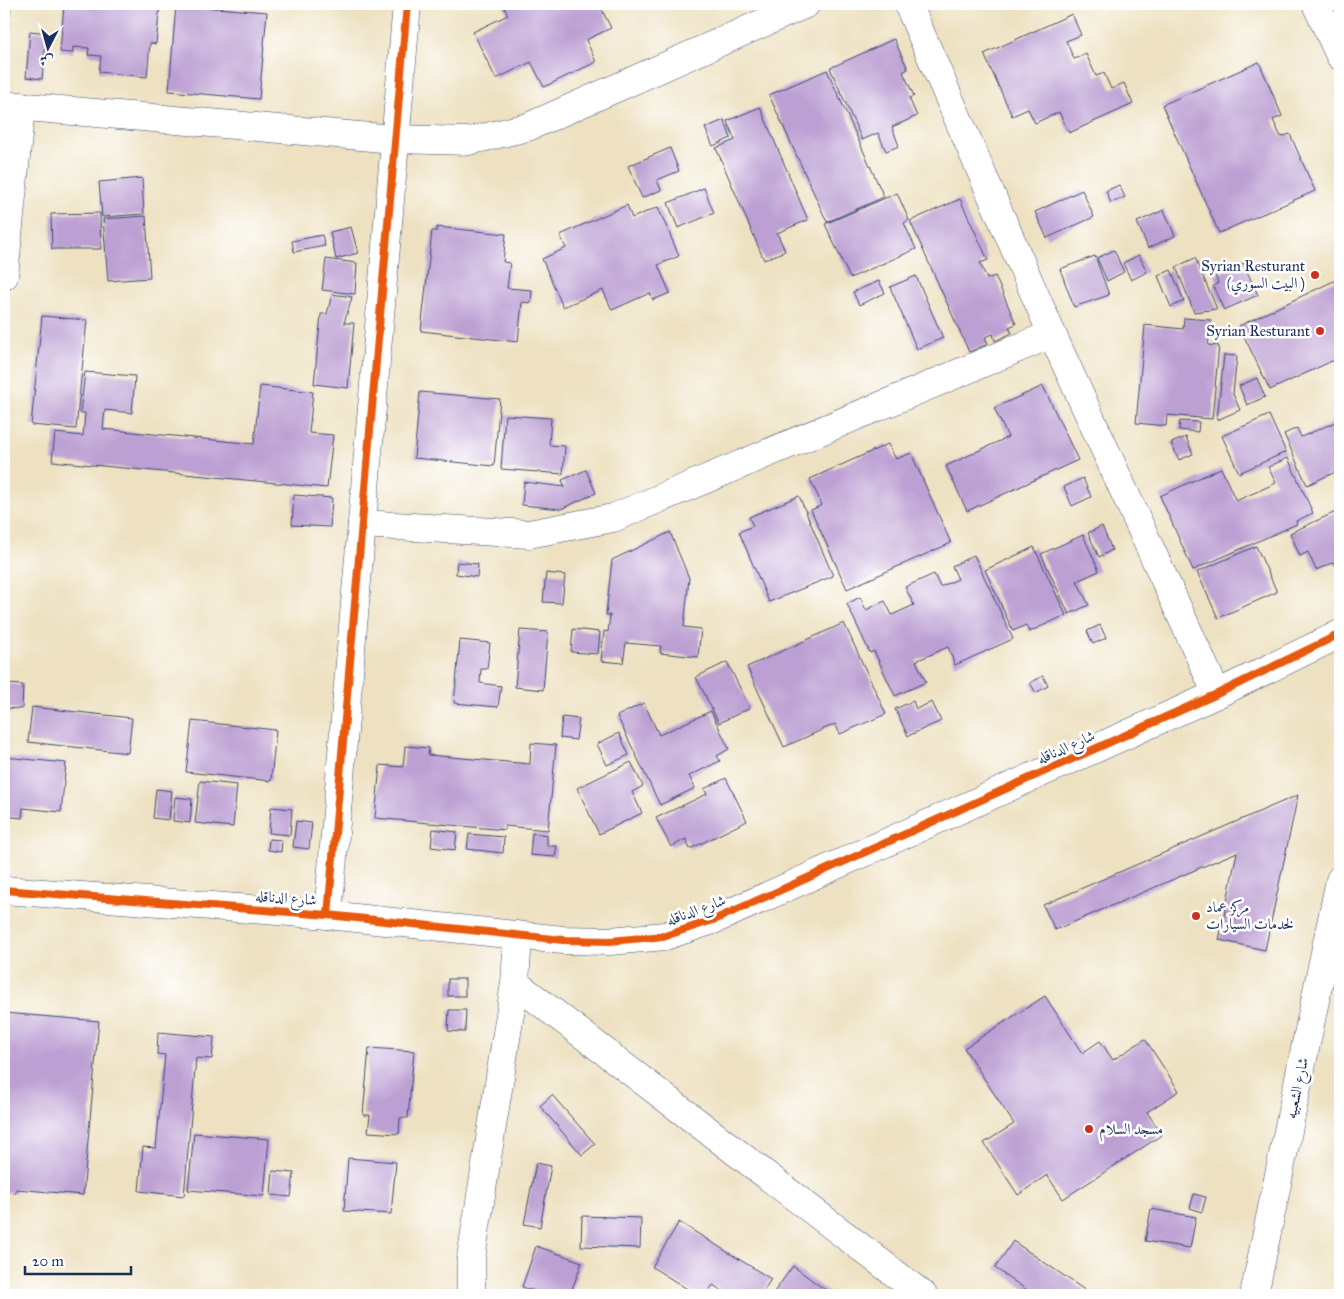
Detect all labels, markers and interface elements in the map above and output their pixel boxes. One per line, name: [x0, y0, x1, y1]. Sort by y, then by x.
north arrow: [22, 22, 72, 72]
text: ش: [39, 51, 54, 70]
place label: Syrian Resturant (البيت السوري ): [1201, 257, 1306, 295]
marker: Syrian Resturant (البيت السوري ): [1309, 269, 1321, 281]
place label: Syrian Resturant: [1206, 322, 1311, 340]
marker: Syrian Resturant: [1314, 325, 1326, 337]
street label: شارع الدناقله: [1034, 726, 1099, 771]
street label: شارع الدناقله: [254, 887, 317, 913]
street label: شارع الدناقله: [664, 891, 729, 933]
place label: مركز عماد لخدمات السيارات: [1206, 898, 1294, 933]
marker: مركز عماد لخدمات السيارات: [1190, 910, 1202, 922]
street label: شارع الشعبيه: [1282, 1056, 1316, 1121]
place label: مسجد السلام: [1099, 1120, 1163, 1142]
marker: مسجد السلام: [1083, 1123, 1095, 1135]
scale bar: [25, 1244, 131, 1276]
text: 20 m: [32, 1252, 64, 1270]

